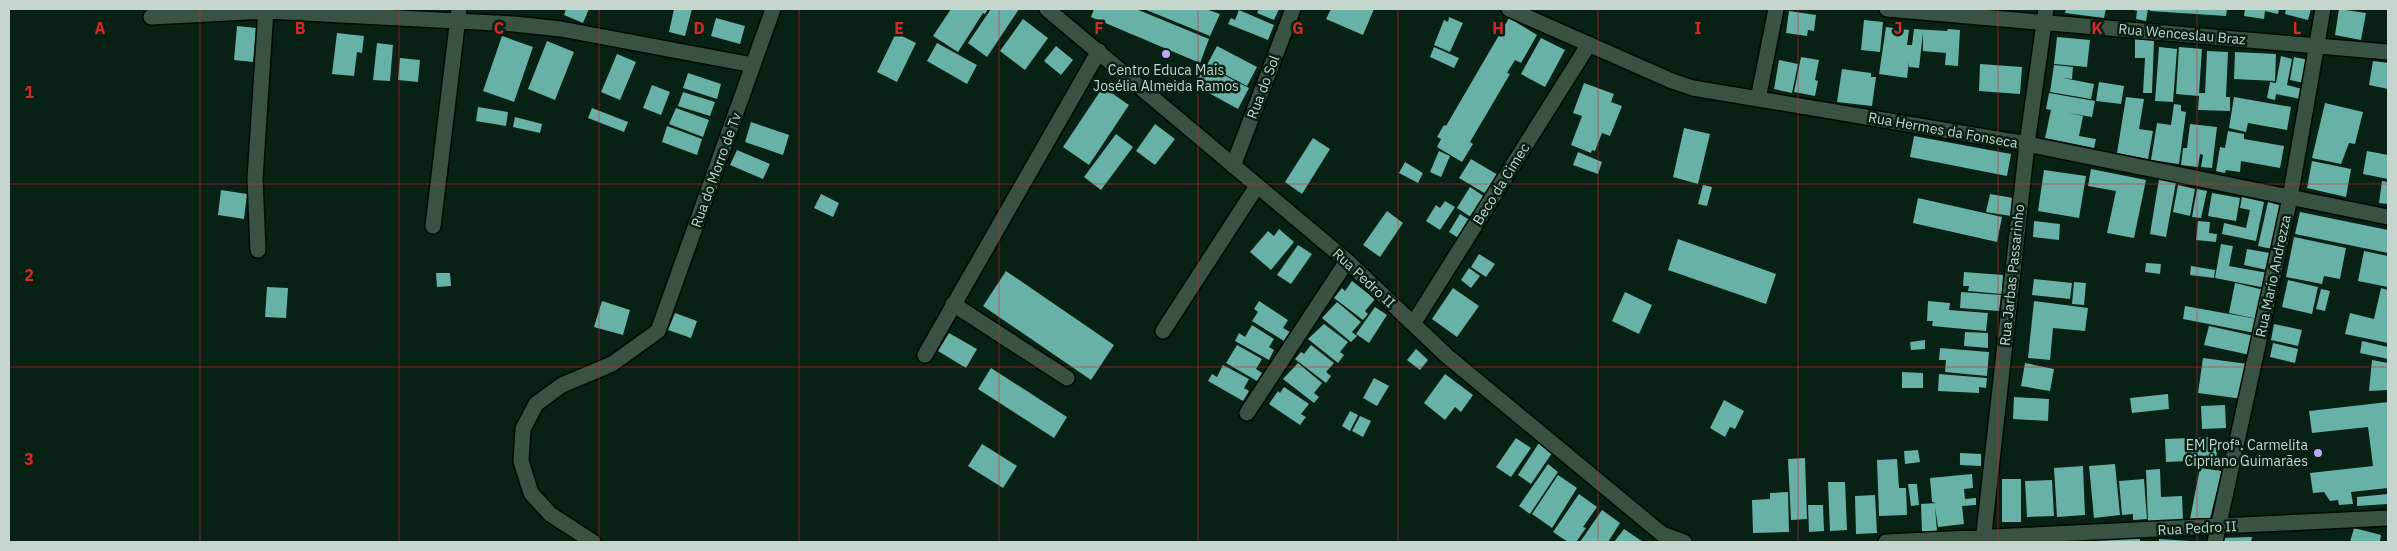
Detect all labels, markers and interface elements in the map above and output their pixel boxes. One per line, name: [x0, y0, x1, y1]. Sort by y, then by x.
text: A: [95, 18, 106, 38]
text: B: [295, 18, 306, 38]
text: C: [494, 18, 504, 38]
text: D: [693, 18, 705, 38]
text: E: [894, 18, 904, 38]
text: F: [1094, 18, 1104, 38]
text: G: [1292, 18, 1304, 38]
text: H: [1492, 18, 1504, 38]
text: I: [1695, 18, 1702, 38]
text: J: [1894, 18, 1902, 38]
text: K: [2091, 18, 2103, 38]
text: L: [2293, 18, 2301, 38]
street label: Rua Wenceslau Braz: [2118, 19, 2247, 49]
marker: Centro Educa Mais Josélia Almeida Ramos: [1160, 48, 1172, 60]
street label: Rua do Sol: [1243, 52, 1283, 121]
place label: Centro Educa Mais Josélia Almeida Ramos: [1093, 61, 1239, 95]
text: 1: [24, 82, 34, 102]
street label: Rua Hermes da Fonseca: [1867, 108, 2020, 152]
street label: Rua do Morro de Tv: [687, 110, 745, 230]
street label: Beco da Cimec: [1469, 140, 1533, 228]
street label: Rua Jarbas Passarinho: [1996, 203, 2028, 347]
street label: Rua Mario Andrezza: [2251, 213, 2295, 339]
street label: Rua Pedro II: [1329, 244, 1399, 312]
text: 2: [24, 265, 34, 285]
place label: EM Profª. Carmelita Cipriano Guimarães: [2185, 436, 2309, 470]
marker: EM Profª. Carmelita Cipriano Guimarães: [2312, 447, 2324, 459]
text: 3: [24, 449, 34, 469]
street label: Rua Pedro II: [2157, 517, 2237, 539]

